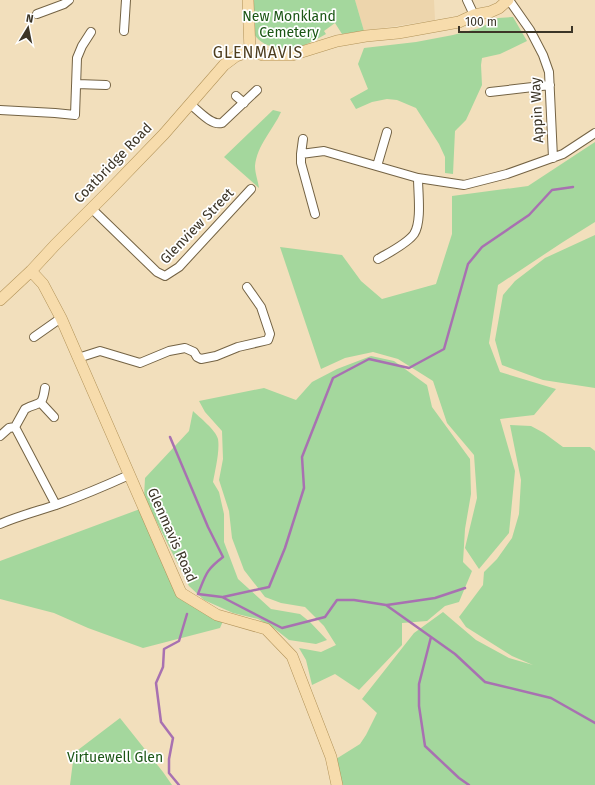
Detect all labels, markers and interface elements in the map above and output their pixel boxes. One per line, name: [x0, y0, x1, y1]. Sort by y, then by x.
north arrow: [8, 8, 48, 48]
park label: New Monkland Cemetery: [242, 8, 336, 41]
scale bar: [459, 8, 572, 34]
text: N: [25, 12, 34, 26]
text: 100 m: [465, 15, 497, 29]
district label: GLENMAVIS: [213, 43, 303, 62]
street label: Appin Way: [527, 77, 547, 143]
street label: Coatbridge Road: [70, 119, 156, 207]
street label: Glenview Street: [157, 184, 238, 267]
street label: Glenmavis Road: [144, 485, 200, 585]
park label: Virtuewell Glen: [67, 749, 163, 766]

